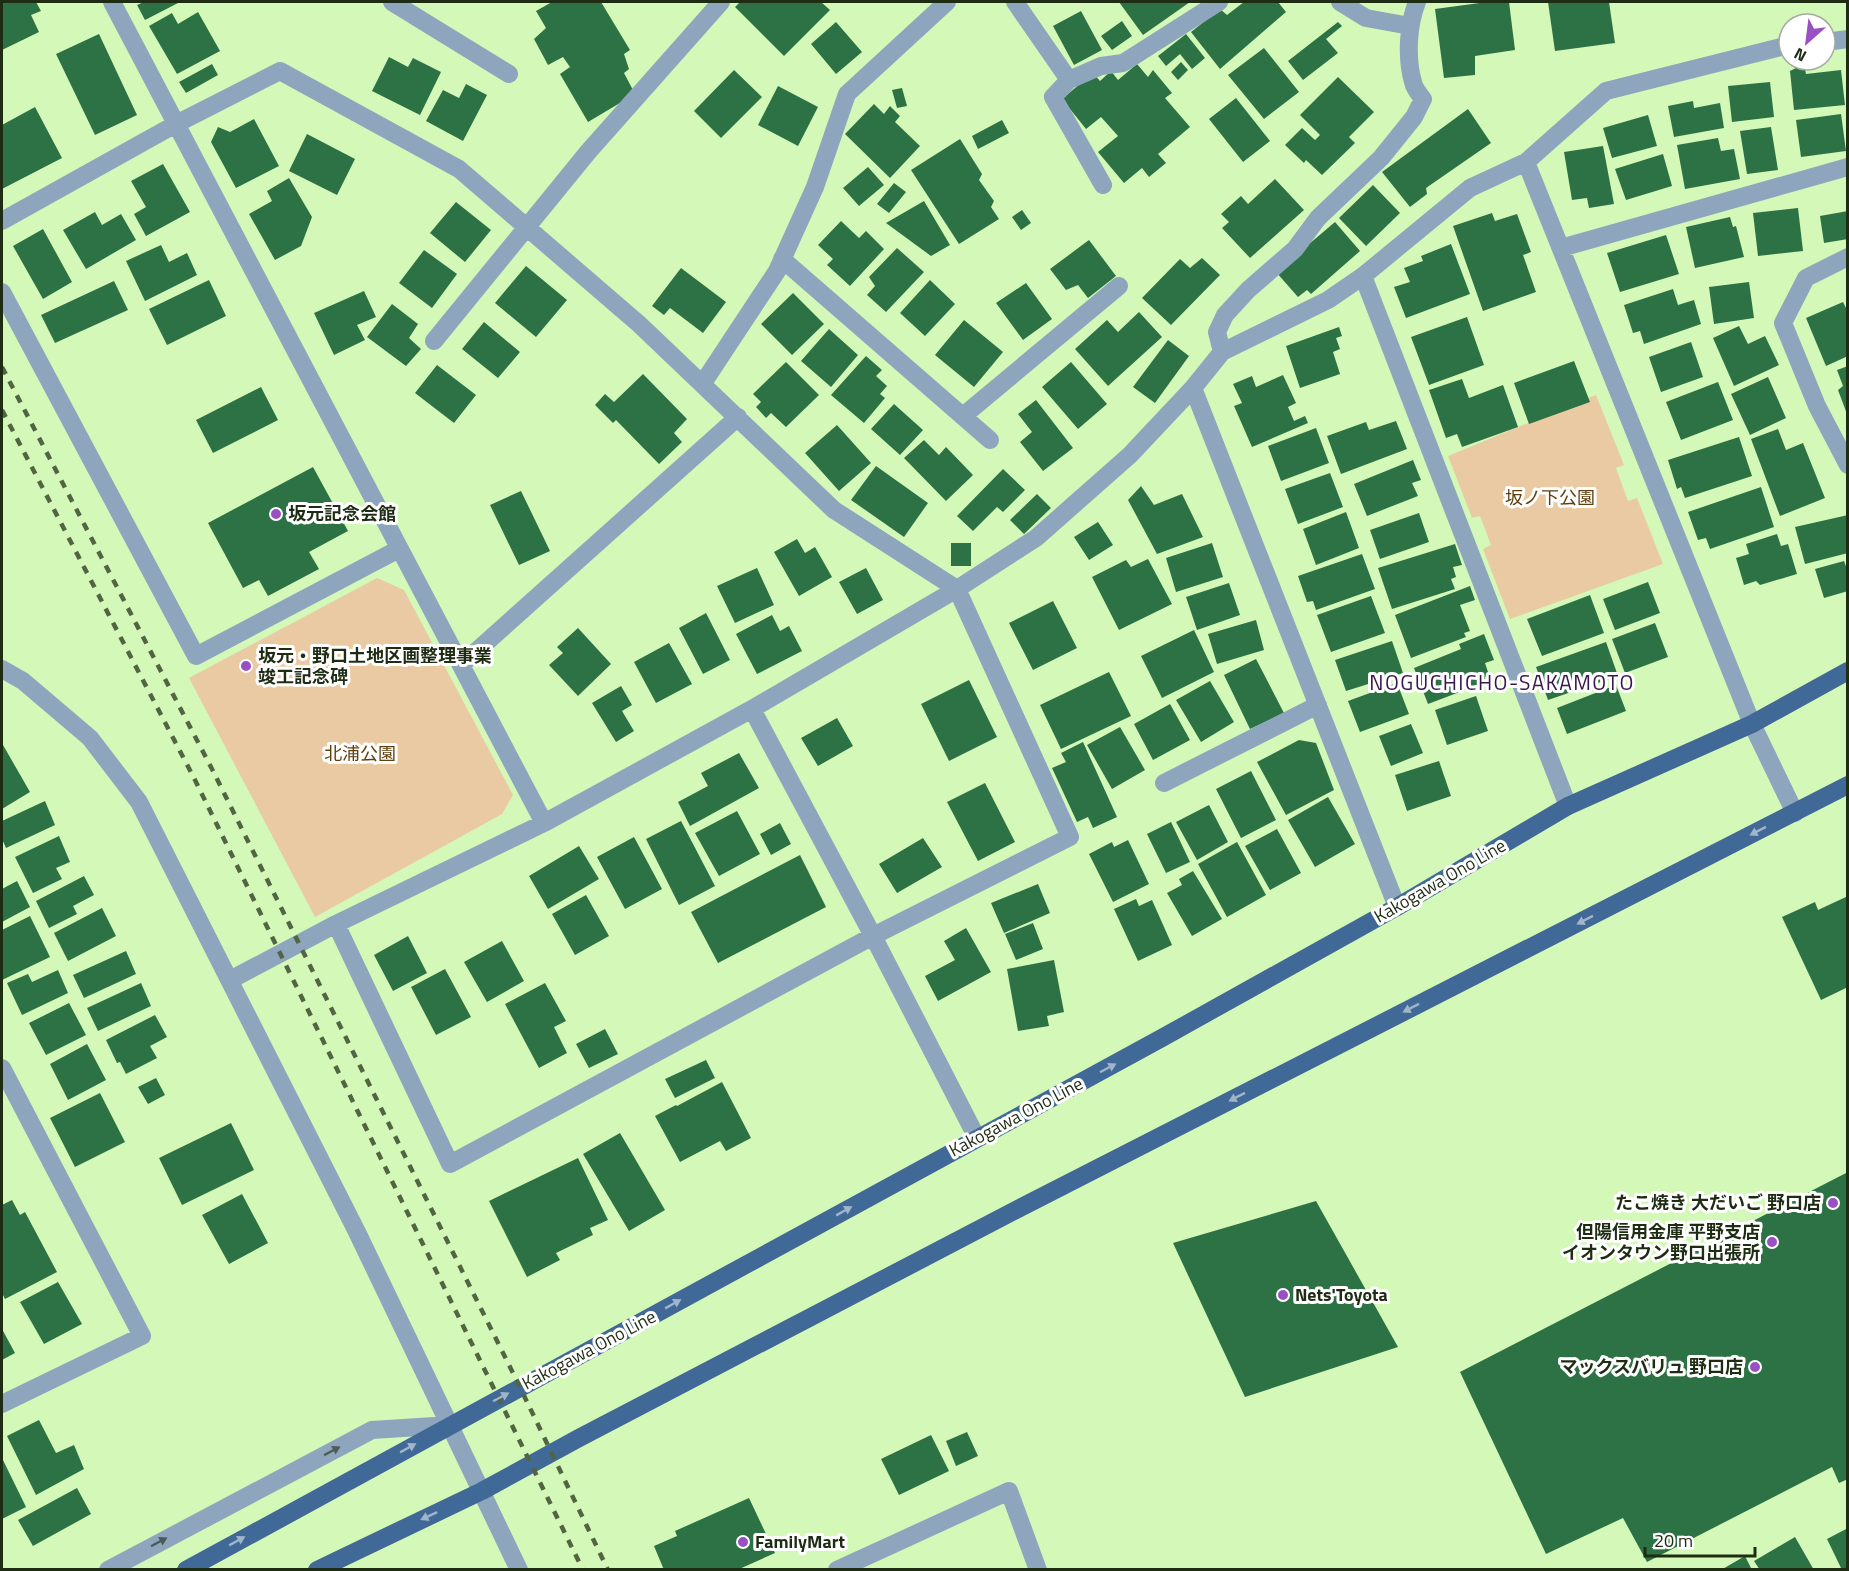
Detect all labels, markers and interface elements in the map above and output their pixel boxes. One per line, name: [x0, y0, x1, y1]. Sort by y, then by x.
north arrow: [1777, 12, 1837, 72]
text: N: [1789, 42, 1810, 68]
park label: 坂ノ下公園: [1505, 484, 1595, 511]
place label: 坂元記念会館: [288, 500, 396, 527]
marker: 坂元記念会館: [269, 507, 283, 521]
place label: 坂元・野口土地区画整理事業 竣工記念碑: [258, 642, 492, 690]
marker: 坂元・野口土地区画整理事業 竣工記念碑: [239, 659, 253, 673]
district label: NOGUCHICHO-SAKAMOTO: [1369, 666, 1635, 698]
park label: 北浦公園: [324, 740, 396, 767]
one-way arrow: [1750, 826, 1767, 836]
street label: Kakogawa Ono Line: [1369, 832, 1511, 929]
one-way arrow: [1576, 915, 1593, 924]
one-way arrow: [1402, 1003, 1419, 1013]
one-way arrow: [1099, 1063, 1116, 1073]
street label: Kakogawa Ono Line: [944, 1070, 1088, 1163]
one-way arrow: [1229, 1093, 1246, 1102]
place label: たこ焼き 大だいご 野口店: [1615, 1189, 1821, 1216]
marker: たこ焼き 大だいご 野口店: [1826, 1196, 1840, 1210]
one-way arrow: [836, 1206, 853, 1216]
place label: 但陽信用金庫 平野支店 イオンタウン野口出張所: [1562, 1218, 1760, 1266]
marker: 但陽信用金庫 平野支店 イオンタウン野口出張所: [1765, 1235, 1779, 1249]
place label: Nets'Toyota: [1295, 1281, 1388, 1308]
marker: Nets'Toyota: [1276, 1288, 1290, 1302]
one-way arrow: [665, 1299, 682, 1309]
street label: Kakogawa Ono Line: [517, 1303, 661, 1396]
place label: マックスバリュ 野口店: [1560, 1353, 1743, 1380]
marker: マックスバリュ 野口店: [1748, 1360, 1762, 1374]
one-way arrow: [493, 1392, 510, 1402]
one-way arrow: [400, 1443, 417, 1453]
one-way arrow: [324, 1446, 341, 1456]
one-way arrow: [420, 1512, 437, 1521]
scale bar: [1645, 1520, 1754, 1558]
text: 20 m: [1654, 1527, 1693, 1554]
place label: FamilyMart: [755, 1528, 845, 1555]
marker: FamilyMart: [736, 1535, 750, 1549]
one-way arrow: [229, 1536, 246, 1546]
one-way arrow: [151, 1537, 168, 1547]

